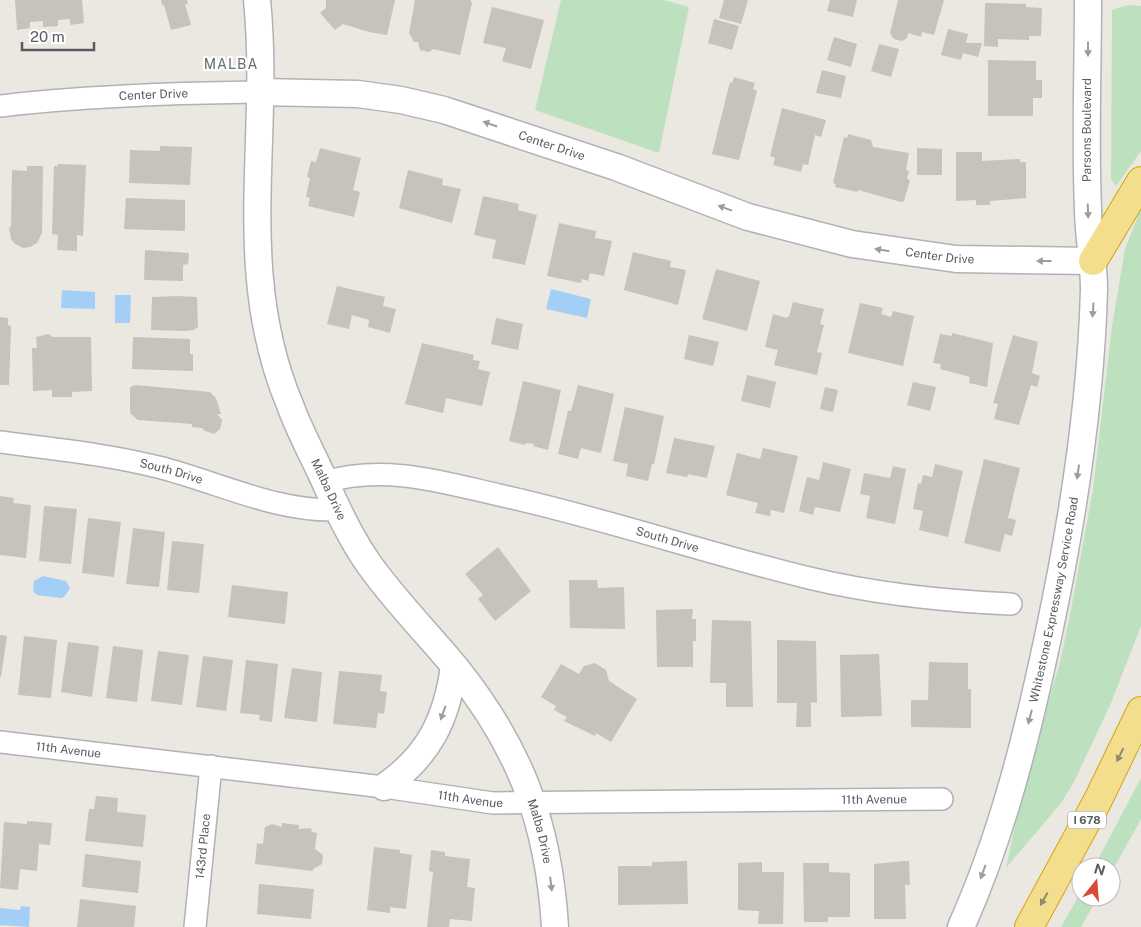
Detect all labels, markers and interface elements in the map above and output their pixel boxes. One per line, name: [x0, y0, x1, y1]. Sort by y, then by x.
scale bar: [22, 20, 95, 52]
text: 20 m: [30, 28, 65, 45]
one-way arrow: [1084, 41, 1092, 57]
district label: MALBA: [204, 56, 258, 72]
street label: Parsons Boulevard: [1080, 78, 1094, 182]
street label: Center Drive: [118, 86, 189, 103]
one-way arrow: [482, 120, 497, 128]
street label: Center Drive: [516, 128, 587, 163]
one-way arrow: [1084, 203, 1092, 219]
one-way arrow: [717, 204, 732, 212]
one-way arrow: [874, 245, 890, 253]
street label: Center Drive: [904, 245, 975, 266]
one-way arrow: [1036, 257, 1052, 265]
one-way arrow: [1088, 302, 1096, 318]
street label: South Drive: [138, 456, 205, 487]
street label: Malba Drive: [308, 456, 349, 523]
one-way arrow: [1074, 464, 1082, 480]
street label: Whitestone Expressway Service Road: [1027, 496, 1081, 704]
street label: South Drive: [634, 524, 701, 555]
one-way arrow: [439, 706, 447, 721]
one-way arrow: [1026, 709, 1034, 724]
street label: 11th Avenue: [35, 739, 102, 761]
one-way arrow: [1116, 748, 1124, 762]
street label: 11th Avenue: [437, 788, 503, 810]
street label: 11th Avenue: [841, 792, 907, 807]
street label: Malba Drive: [525, 797, 555, 865]
road number: I 678: [1068, 812, 1106, 828]
street label: 143rd Place: [193, 813, 213, 880]
north arrow: [1071, 857, 1121, 907]
text: N: [1092, 860, 1107, 879]
one-way arrow: [979, 865, 987, 880]
one-way arrow: [547, 876, 555, 892]
one-way arrow: [1040, 892, 1049, 905]

